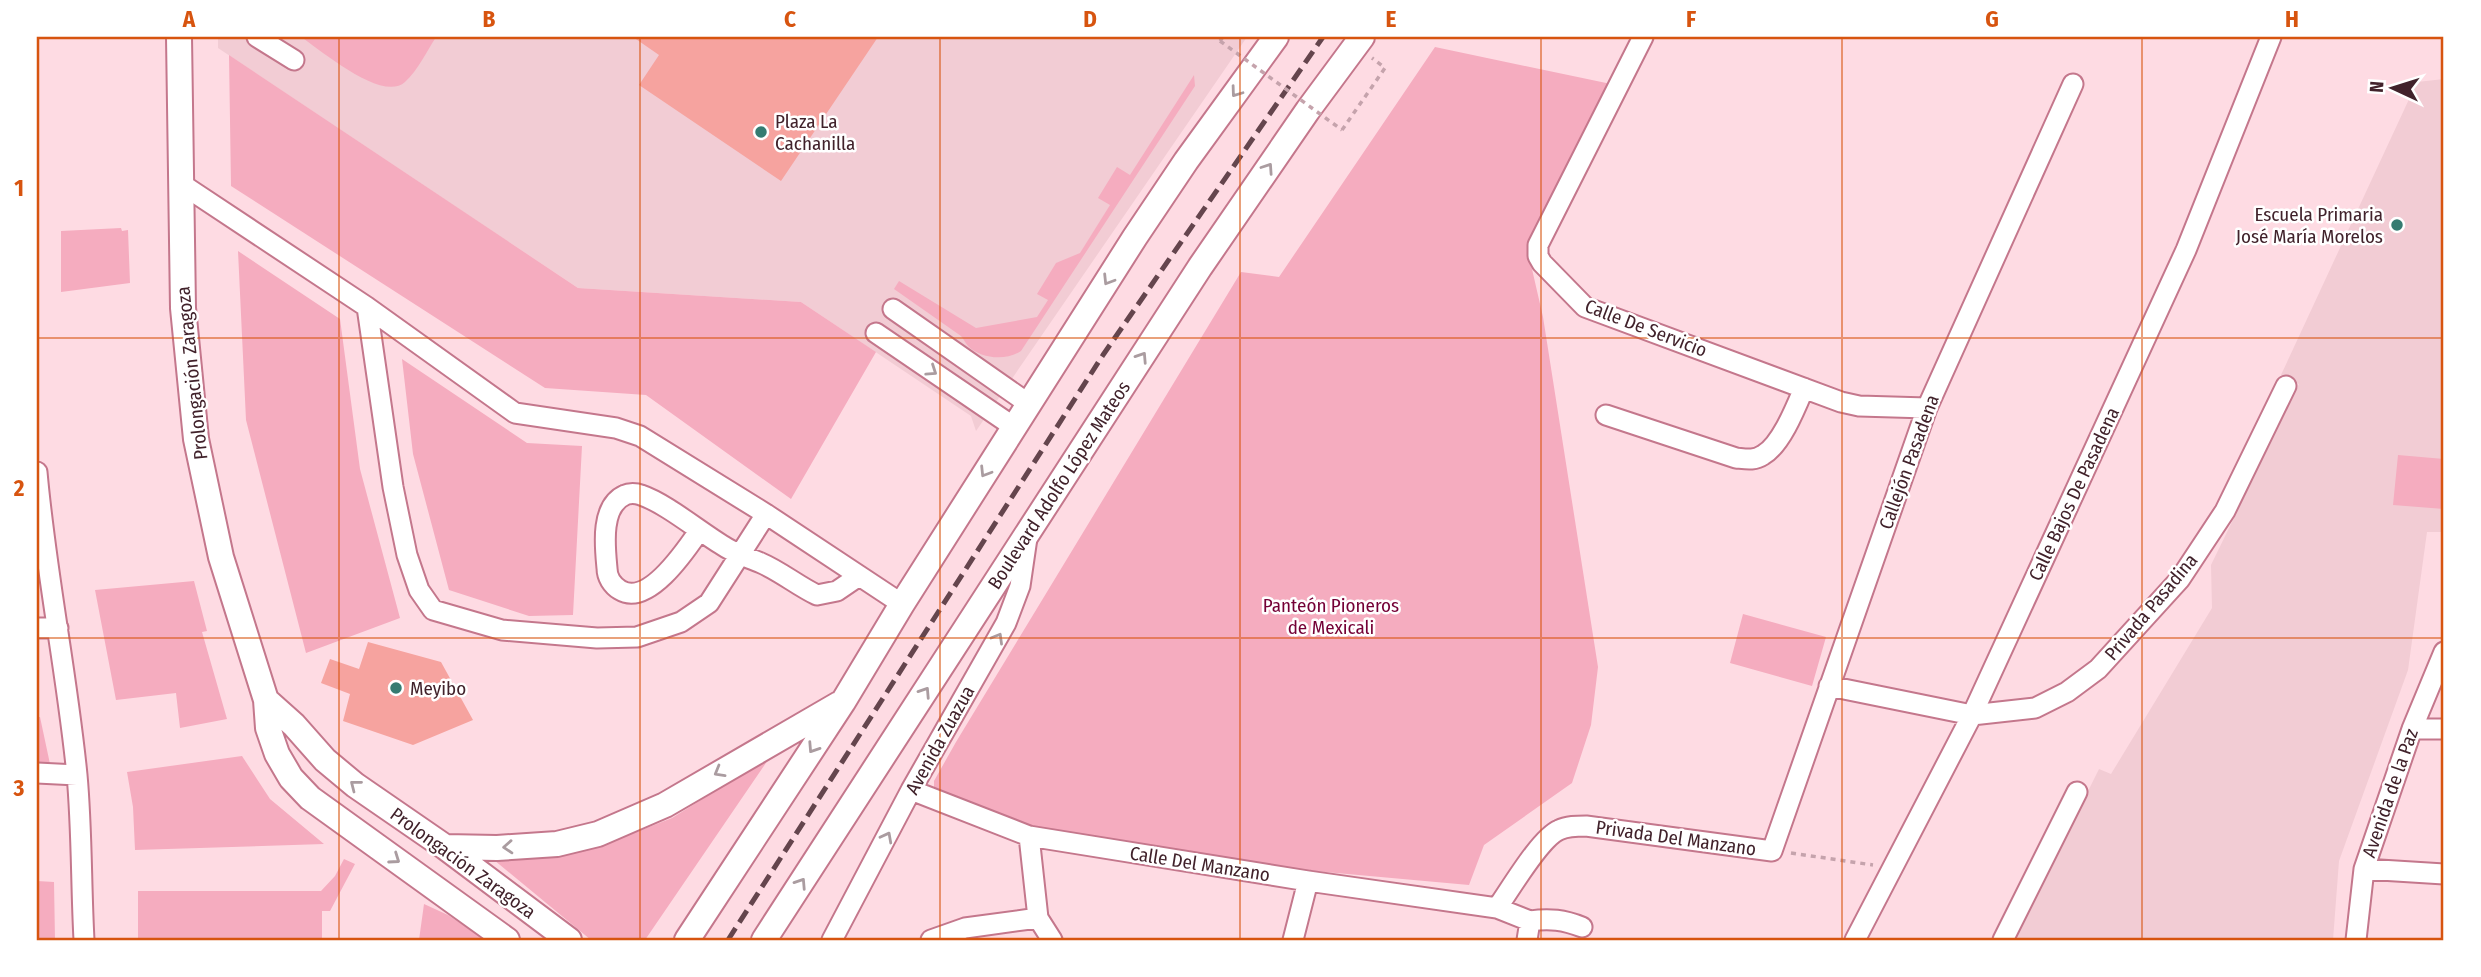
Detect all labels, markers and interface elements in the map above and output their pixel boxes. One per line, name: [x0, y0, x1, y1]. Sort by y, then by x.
text: A: [182, 5, 196, 33]
text: B: [483, 5, 496, 33]
text: C: [784, 5, 796, 33]
text: D: [1083, 5, 1097, 33]
text: E: [1386, 5, 1397, 33]
text: F: [1686, 5, 1696, 33]
text: G: [1985, 5, 1999, 33]
text: H: [2285, 5, 2299, 33]
north arrow: [2358, 52, 2428, 122]
text: N: [2365, 80, 2388, 93]
one-way arrow: [1232, 84, 1244, 97]
place label: Plaza La Cachanilla: [775, 110, 855, 155]
marker: Plaza La Cachanilla: [753, 124, 769, 140]
one-way arrow: [1260, 163, 1272, 176]
text: 1: [14, 174, 24, 202]
place label: Escuela Primaria José María Morelos: [2236, 203, 2383, 248]
marker: Escuela Primaria José María Morelos: [2389, 217, 2405, 233]
one-way arrow: [1103, 272, 1116, 285]
street label: Prolongación Zaragoza: [171, 285, 213, 461]
street label: Calle De Servicio: [1582, 294, 1710, 362]
one-way arrow: [1133, 352, 1146, 365]
one-way arrow: [924, 363, 937, 376]
street label: Boulevard Adolfo López Mateos: [983, 377, 1135, 593]
street label: Callejón Pasadena: [1874, 392, 1944, 532]
street label: Calle Bajos De Pasadena: [2024, 404, 2124, 584]
one-way arrow: [981, 464, 994, 477]
text: 2: [13, 474, 25, 502]
street label: Privada Pasadina: [2100, 549, 2202, 665]
park label: Panteón Pioneros de Mexicali: [1263, 594, 1399, 639]
one-way arrow: [990, 633, 1003, 645]
place label: Meyibo: [410, 677, 466, 700]
marker: Meyibo: [388, 680, 404, 696]
street label: Avenida Zuazua: [901, 682, 979, 798]
one-way arrow: [916, 687, 929, 700]
street label: Avenida de la Paz: [2357, 725, 2423, 861]
one-way arrow: [808, 740, 821, 753]
one-way arrow: [714, 764, 727, 777]
text: 3: [13, 774, 25, 802]
one-way arrow: [351, 780, 363, 793]
street label: Prolongación Zaragoza: [386, 803, 540, 923]
street label: Privada Del Manzano: [1594, 815, 1758, 861]
one-way arrow: [878, 831, 892, 844]
one-way arrow: [503, 839, 514, 854]
street label: Calle Del Manzano: [1128, 842, 1272, 886]
one-way arrow: [387, 851, 400, 863]
one-way arrow: [793, 878, 805, 891]

